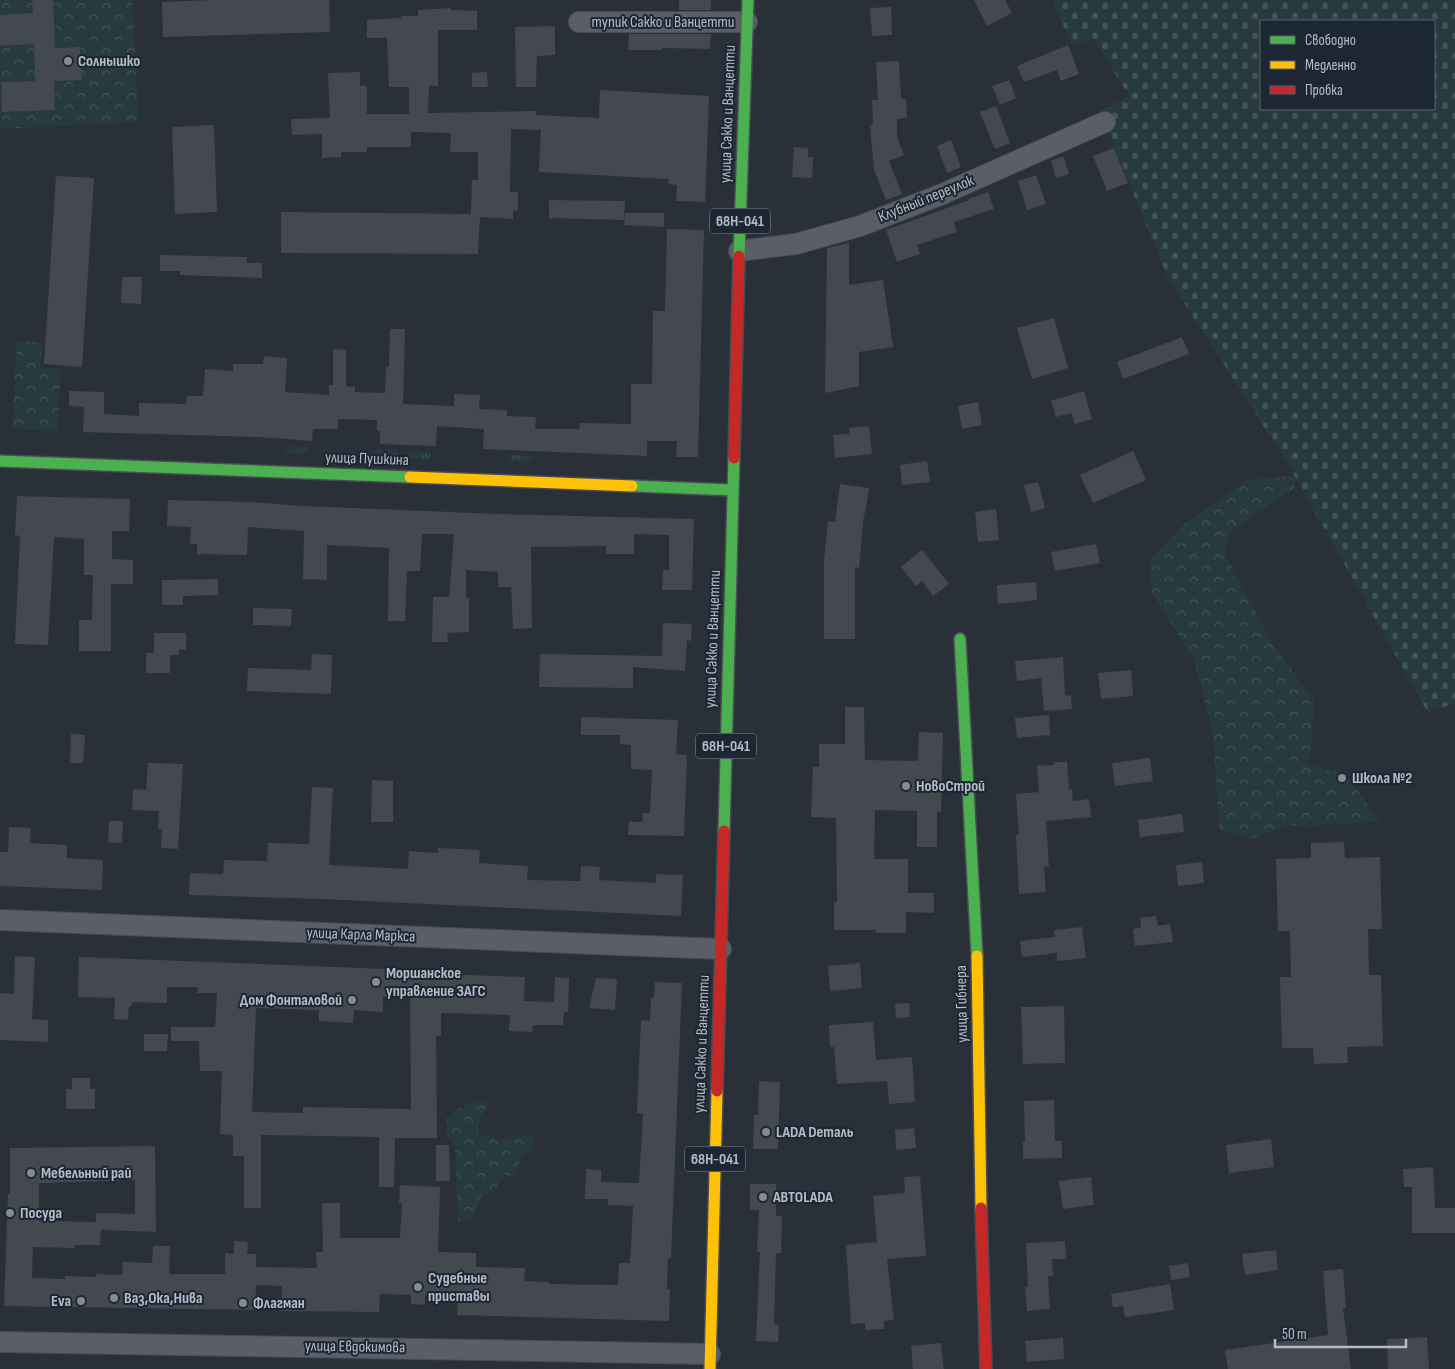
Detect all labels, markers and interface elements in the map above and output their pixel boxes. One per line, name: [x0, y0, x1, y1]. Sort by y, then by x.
street label: тупик Сакко и Ванцетти: [592, 13, 734, 32]
legend: [1260, 20, 1435, 110]
text: Свободно: [1305, 31, 1356, 50]
street label: улица Сакко и Ванцетти: [716, 45, 740, 183]
place label: Солнышко: [78, 52, 140, 71]
marker: Солнышко: [62, 55, 74, 67]
text: Медленно: [1305, 56, 1356, 75]
text: Пробка: [1305, 81, 1343, 100]
street label: Клубный переулок: [875, 171, 977, 227]
road number: 68Н-041: [710, 208, 770, 234]
street label: улица Пушкина: [325, 448, 409, 470]
street label: улица Сакко и Ванцетти: [701, 570, 725, 708]
road number: 68Н-041: [696, 734, 756, 758]
place label: Школа №2: [1352, 769, 1412, 788]
marker: Школа №2: [1336, 772, 1348, 784]
place label: НовоСтрой: [916, 777, 985, 796]
marker: НовоСтрой: [900, 780, 912, 792]
street label: улица Карла Маркса: [306, 924, 416, 946]
place label: Моршанское управление ЗАГС: [386, 964, 486, 1001]
street label: улица Гибнера: [952, 965, 972, 1043]
street label: улица Сакко и Ванцетти: [690, 975, 714, 1113]
marker: Моршанское управление ЗАГС: [370, 976, 382, 988]
place label: Дом Фонталовой: [240, 991, 342, 1010]
marker: Дом Фонталовой: [346, 994, 358, 1006]
place label: LADA Dеталь: [776, 1123, 854, 1142]
marker: LADA Dеталь: [760, 1126, 772, 1138]
road number: 68Н-041: [685, 1146, 745, 1172]
place label: Мебельный рай: [41, 1164, 131, 1183]
marker: Мебельный рай: [25, 1167, 37, 1179]
place label: АВТОLADA: [772, 1188, 833, 1207]
marker: АВТОLADA: [757, 1191, 769, 1203]
place label: Посуда: [20, 1204, 62, 1223]
marker: Посуда: [4, 1207, 16, 1219]
place label: Судебные приставы: [428, 1269, 490, 1306]
marker: Судебные приставы: [412, 1281, 424, 1293]
place label: Ваз,Ока,Нива: [124, 1289, 203, 1308]
place label: Eva: [51, 1292, 71, 1311]
marker: Ваз,Ока,Нива: [108, 1292, 120, 1304]
place label: Флагман: [253, 1294, 305, 1313]
marker: Eva: [75, 1295, 87, 1307]
marker: Флагман: [237, 1297, 249, 1309]
scale bar: [1275, 1316, 1406, 1348]
text: 50 m: [1282, 1325, 1307, 1344]
street label: улица Евдокимова: [305, 1337, 405, 1357]

